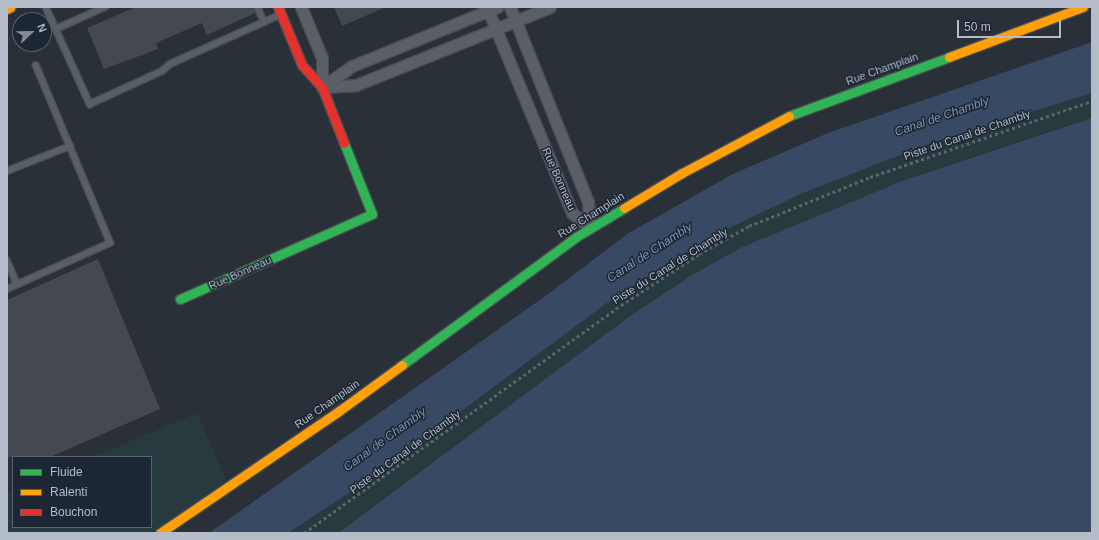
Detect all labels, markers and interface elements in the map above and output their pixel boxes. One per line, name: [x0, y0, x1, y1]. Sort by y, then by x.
north arrow: [12, 12, 52, 52]
scale bar: [959, 12, 1063, 38]
text: 50 m: [964, 20, 991, 34]
text: N: [35, 22, 49, 34]
street label: Rue Champlain: [844, 50, 920, 88]
water label: Canal de Chambly: [893, 94, 991, 140]
street label: Piste du Canal de Chambly: [902, 107, 1032, 163]
street label: Rue Bonneau: [539, 146, 579, 212]
street label: Rue Champlain: [555, 189, 627, 241]
water label: Canal de Chambly: [605, 220, 695, 286]
street label: Piste du Canal de Chambly: [610, 225, 730, 307]
street label: Rue Bonneau: [207, 253, 273, 293]
street label: Rue Champlain: [292, 377, 362, 431]
water label: Canal de Chambly: [341, 405, 429, 475]
street label: Piste du Canal de Chambly: [347, 407, 463, 497]
legend: [12, 456, 152, 528]
text: Fluide: [50, 465, 83, 479]
text: Ralenti: [50, 485, 87, 499]
text: Bouchon: [50, 505, 97, 519]

